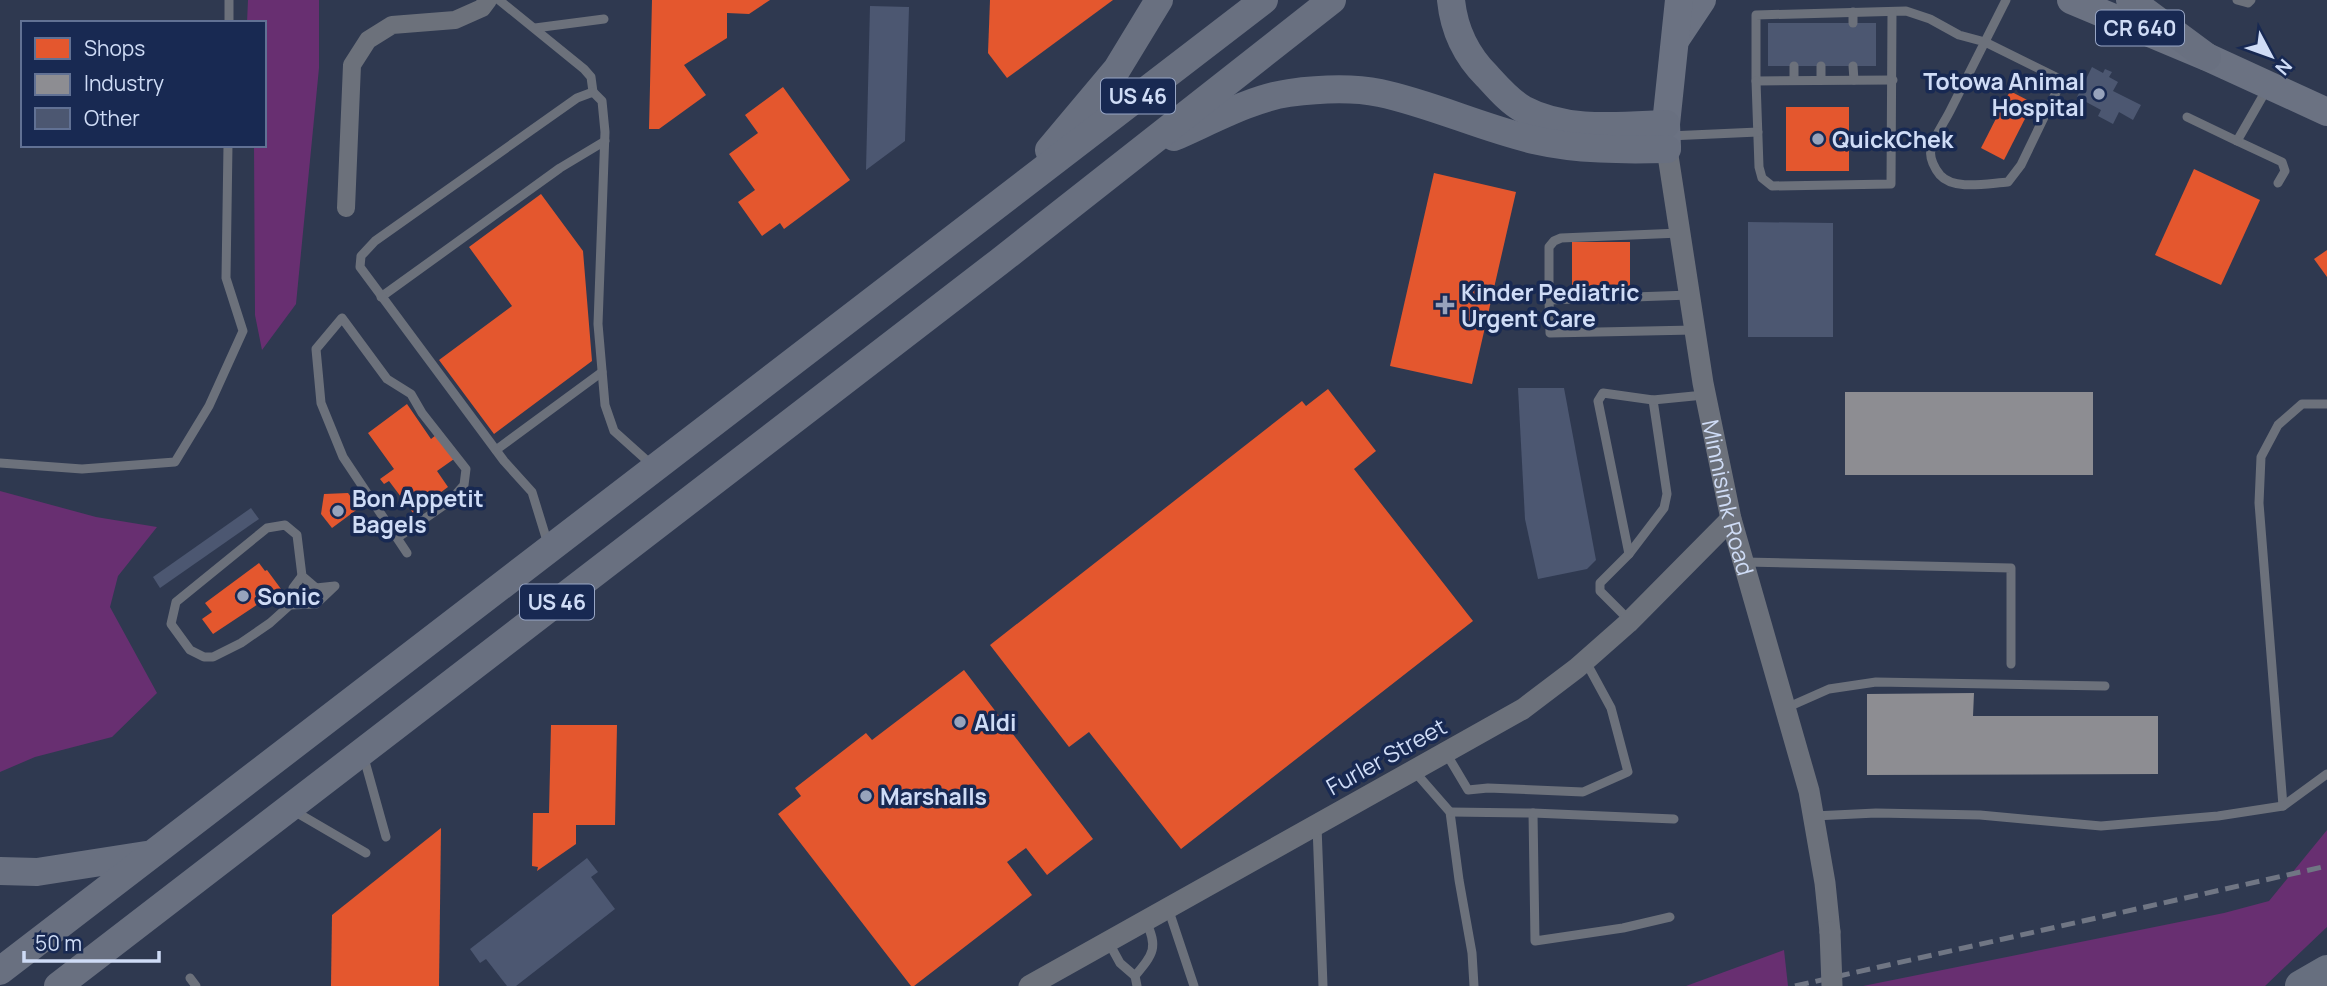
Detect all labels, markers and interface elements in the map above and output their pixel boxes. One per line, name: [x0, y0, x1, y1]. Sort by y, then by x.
road number: CR 640: [2096, 10, 2184, 46]
legend: [21, 21, 266, 147]
north arrow: [2236, 21, 2306, 91]
text: Shops: [84, 34, 145, 62]
text: N: [2270, 53, 2298, 81]
place label: Totowa Animal Hospital: [1923, 65, 2085, 123]
text: Industry: [84, 69, 164, 97]
road number: US 46: [1101, 78, 1175, 114]
marker: Totowa Animal Hospital: [2091, 86, 2107, 102]
text: Other: [84, 104, 140, 132]
place label: QuickChek: [1832, 123, 1954, 155]
marker: QuickChek: [1810, 131, 1826, 147]
place label: Kinder Pediatric Urgent Care: [1461, 276, 1639, 334]
marker: Kinder Pediatric Urgent Care: [1435, 295, 1455, 315]
street label: Minnisink Road: [1695, 417, 1762, 579]
place label: Bon Appetit Bagels: [352, 482, 484, 540]
marker: Bon Appetit Bagels: [330, 503, 346, 519]
place label: Sonic: [257, 580, 320, 612]
road number: US 46: [520, 584, 594, 620]
marker: Sonic: [235, 588, 251, 604]
place label: Aldi: [974, 706, 1017, 738]
street label: Furler Street: [1320, 710, 1452, 802]
marker: Aldi: [952, 714, 968, 730]
place label: Marshalls: [880, 780, 987, 812]
marker: Marshalls: [858, 788, 874, 804]
scale bar: [24, 920, 159, 964]
text: 50 m: [35, 929, 82, 957]

